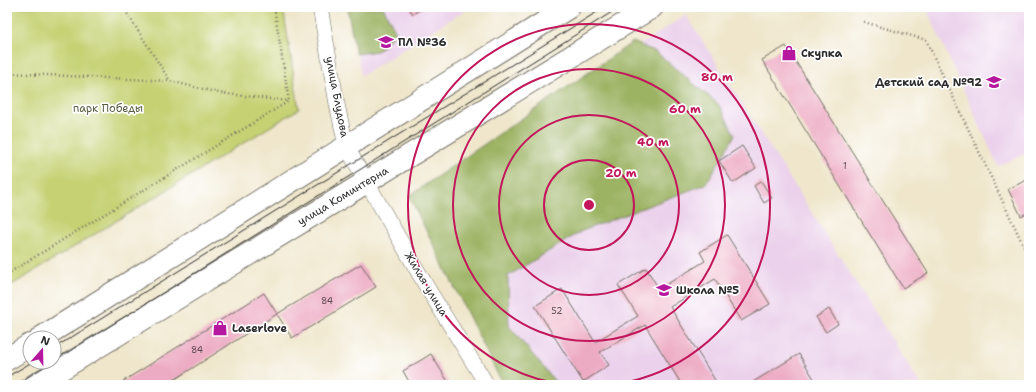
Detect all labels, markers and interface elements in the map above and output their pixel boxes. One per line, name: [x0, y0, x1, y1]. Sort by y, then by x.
school or university icon: ПЛ №36: [377, 33, 395, 51]
place label: ПЛ №36: [398, 35, 447, 50]
shop icon: Скупка: [780, 44, 798, 62]
place label: Скупка: [801, 46, 843, 61]
street label: улица Блудова: [322, 55, 352, 139]
text: 80 m: [701, 69, 733, 85]
school or university icon: Детский сад №92: [985, 73, 1003, 91]
place label: Детский сад №92: [875, 75, 982, 90]
park label: парк Победы: [73, 101, 143, 116]
text: 60 m: [669, 101, 701, 117]
text: 40 m: [637, 134, 669, 150]
house number: 1: [843, 160, 847, 172]
street label: улица Коминтерна: [295, 163, 391, 229]
text: 20 m: [605, 165, 637, 181]
centre of rings: [582, 198, 596, 212]
street label: Жилая улица: [401, 249, 451, 319]
school or university icon: Школа №5: [655, 281, 673, 299]
place label: Школа №5: [676, 283, 739, 298]
house number: 84: [321, 295, 333, 307]
house number: 52: [551, 305, 563, 317]
shop icon: Laserlove: [211, 319, 229, 337]
place label: Laserlove: [232, 321, 288, 336]
north arrow: [22, 330, 62, 370]
text: N: [39, 333, 52, 350]
house number: 84: [191, 344, 203, 356]

